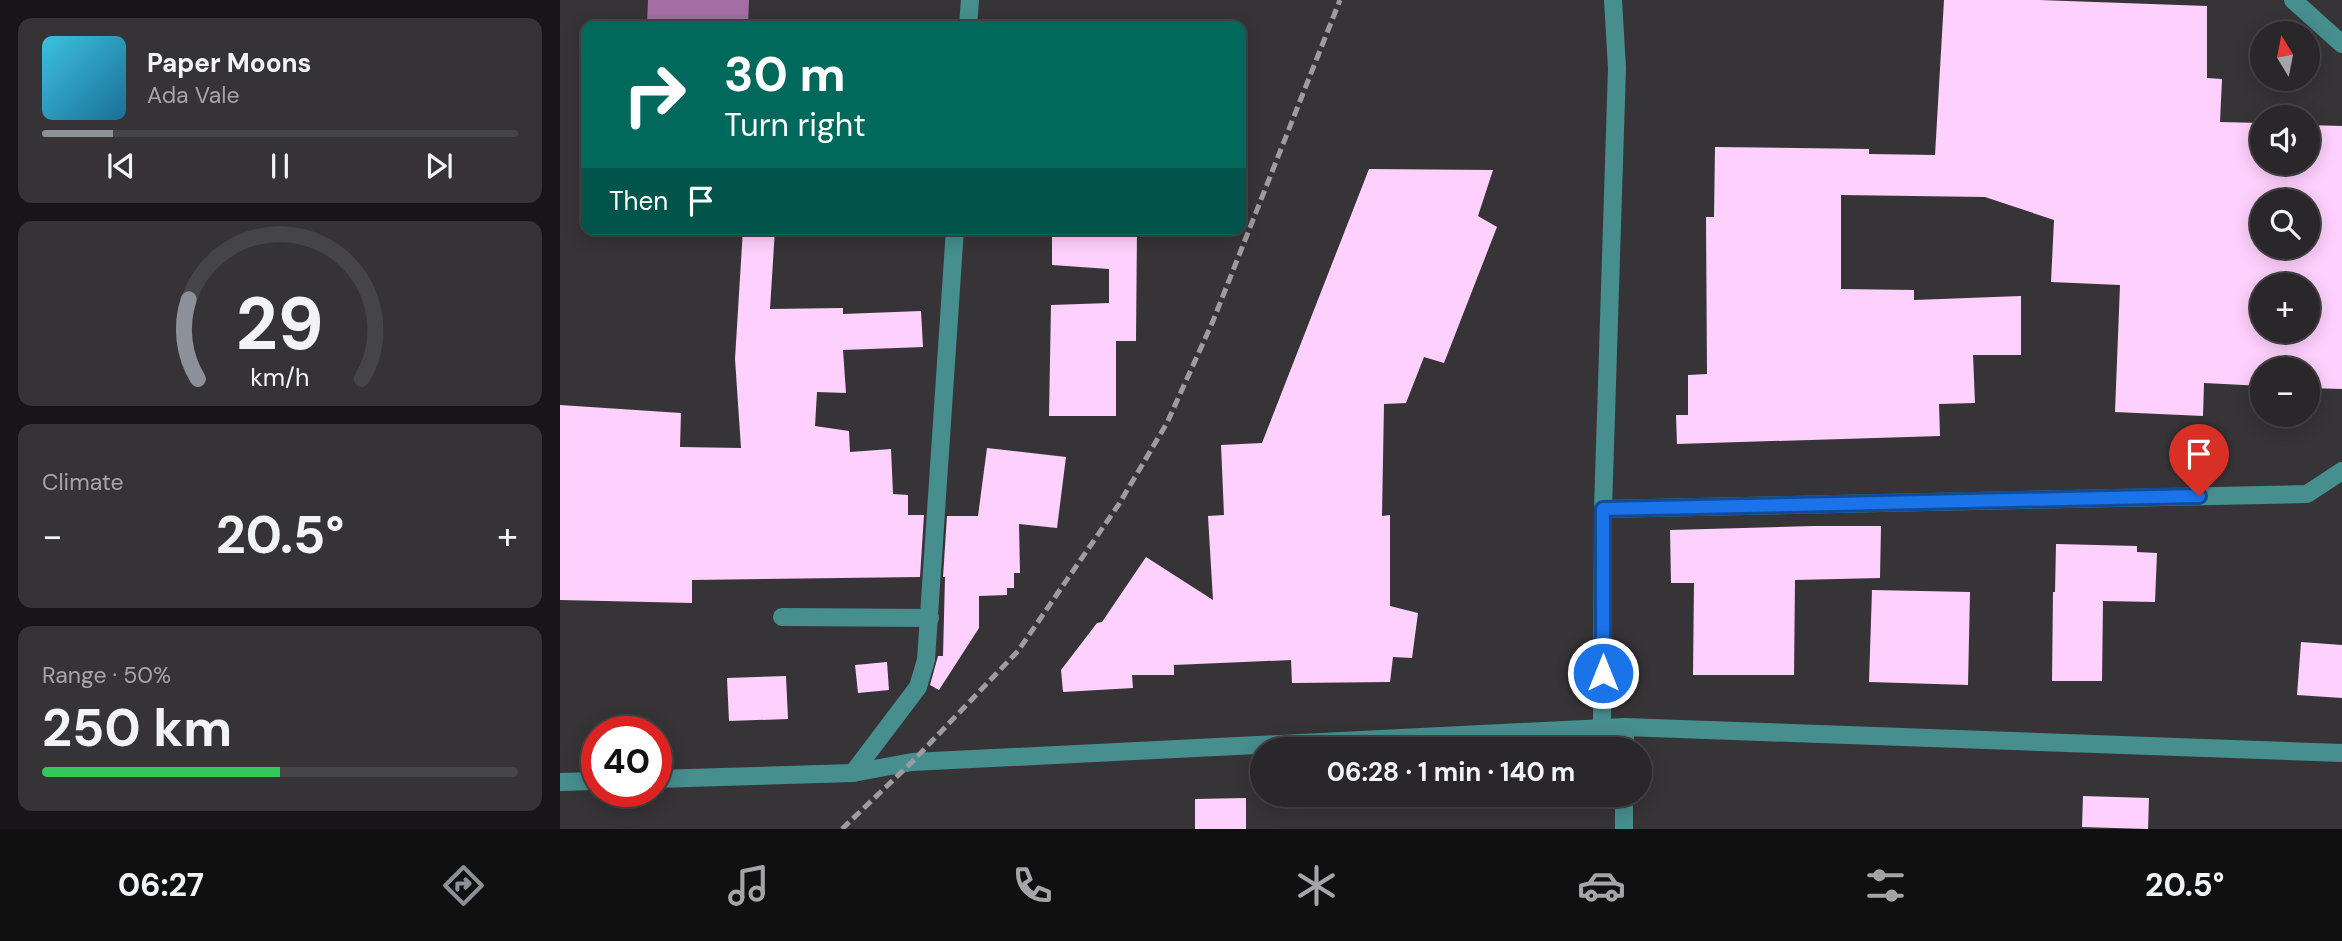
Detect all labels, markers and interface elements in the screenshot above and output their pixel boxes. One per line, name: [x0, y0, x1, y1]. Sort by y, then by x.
north arrow: [2250, 21, 2320, 91]
map controls: [2250, 21, 2320, 427]
text: 30 m: [724, 42, 846, 106]
text: Paper Moons: [147, 46, 311, 80]
icon: right: [609, 49, 700, 140]
text: Ada Vale: [147, 80, 240, 110]
text: Turn right: [724, 104, 866, 146]
button: sound: [2250, 105, 2320, 175]
icon: previous: [102, 147, 140, 185]
icon: pause: [261, 147, 299, 185]
icon: next: [420, 147, 458, 185]
icon: arrive: [682, 182, 720, 220]
text: Then: [609, 184, 668, 218]
button: search: [2250, 189, 2320, 259]
button: +: [2250, 273, 2320, 343]
text: 29: [236, 278, 324, 373]
button: −: [2250, 357, 2320, 427]
text: km/h: [250, 361, 310, 394]
pin: [2169, 424, 2229, 496]
icon: arrive: [2180, 435, 2218, 473]
text: Climate: [42, 467, 124, 497]
text: 20.5°: [216, 501, 344, 569]
text: −: [42, 511, 63, 561]
text: +: [497, 511, 518, 561]
position arrow: [1566, 636, 1640, 710]
text: Range · 50%: [42, 660, 171, 690]
text: 250 km: [42, 694, 232, 762]
speed limit sign: 40: [581, 716, 672, 807]
text: 06:28 · 1 min · 140 m: [1327, 755, 1575, 789]
icon: directions: [439, 861, 488, 910]
icon: music: [724, 861, 773, 910]
icon: phone: [1008, 861, 1057, 910]
icon: climate: [1292, 861, 1341, 910]
icon: car: [1577, 861, 1626, 910]
icon: filters: [1861, 861, 1910, 910]
text: 06:27: [118, 864, 204, 906]
text: 20.5°: [2145, 864, 2224, 906]

